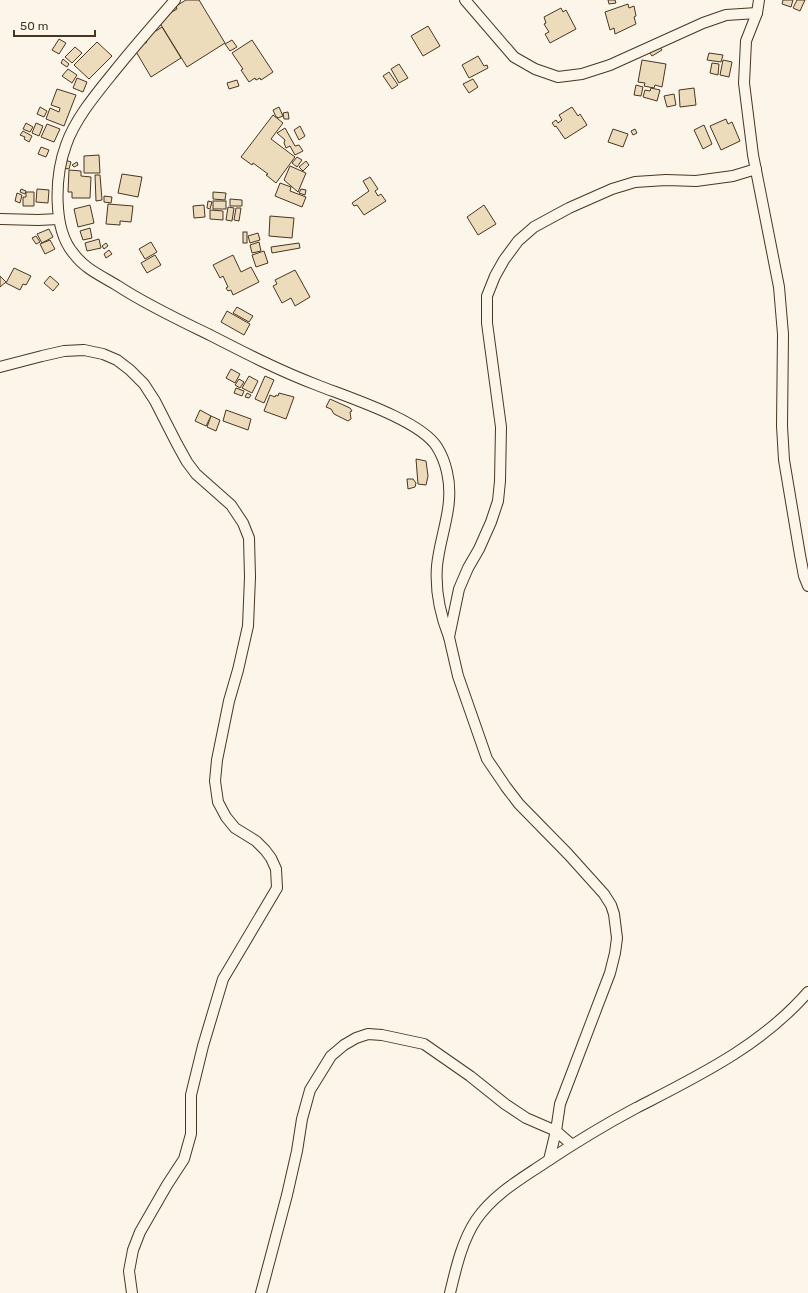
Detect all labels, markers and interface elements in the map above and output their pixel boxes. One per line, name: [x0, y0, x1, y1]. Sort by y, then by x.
scale bar: [14, 12, 95, 38]
text: 50 m: [20, 19, 48, 33]

